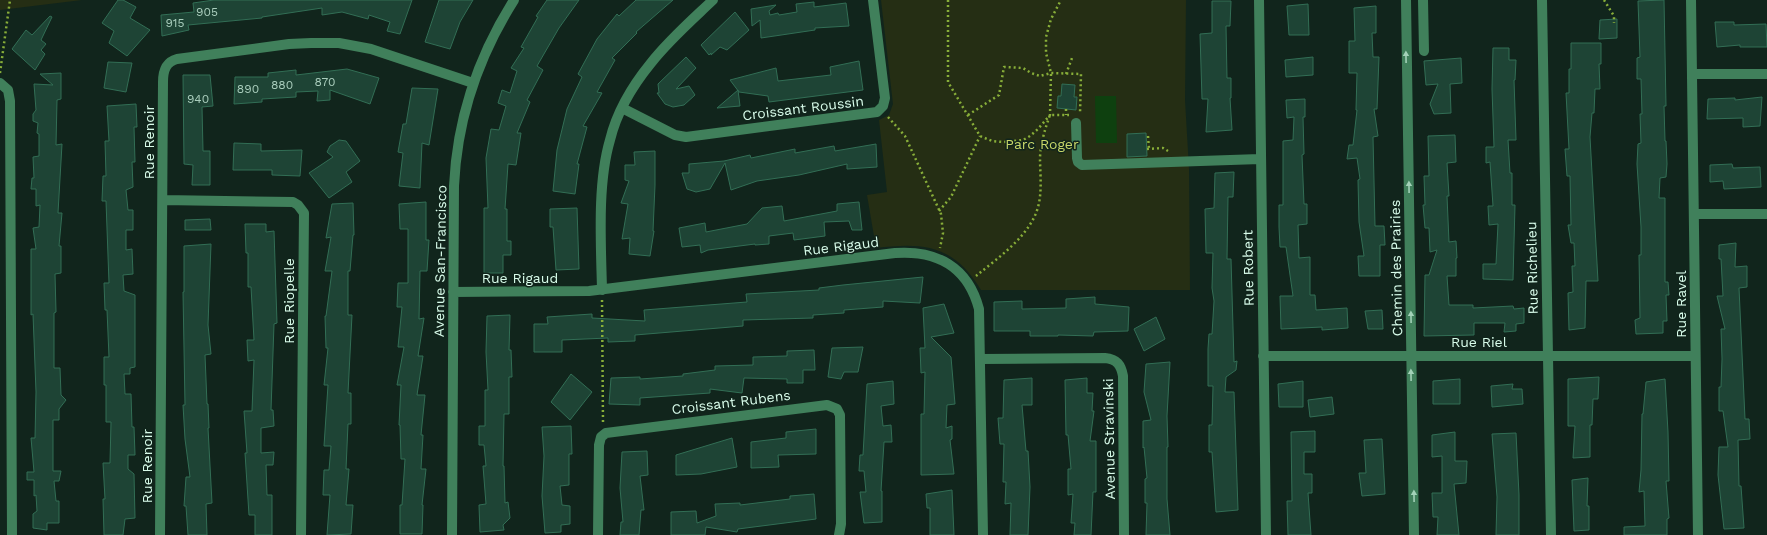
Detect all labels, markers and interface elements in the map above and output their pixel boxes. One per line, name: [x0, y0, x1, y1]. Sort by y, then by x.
house number: 905: [196, 5, 218, 19]
house number: 915: [165, 16, 185, 30]
one-way arrow: [1403, 51, 1410, 63]
house number: 870: [315, 75, 335, 89]
house number: 880: [271, 78, 293, 92]
house number: 890: [237, 82, 259, 96]
house number: 940: [187, 92, 209, 106]
street label: Croissant Roussin: [741, 93, 865, 123]
street label: Rue Renoir: [141, 105, 157, 179]
park label: Parc Roger: [1005, 136, 1079, 152]
one-way arrow: [1405, 181, 1412, 193]
street label: Avenue San-Francisco: [431, 185, 449, 337]
street label: Chemin des Prairies: [1387, 200, 1405, 336]
street label: Rue Richelieu: [1523, 221, 1541, 315]
street label: Rue Robert: [1239, 230, 1257, 306]
street label: Rue Rigaud: [802, 233, 880, 259]
street label: Rue Riopelle: [281, 258, 297, 344]
street label: Rue Rigaud: [482, 270, 558, 286]
street label: Rue Ravel: [1673, 270, 1689, 338]
one-way arrow: [1407, 311, 1414, 323]
street label: Rue Riel: [1451, 334, 1508, 350]
one-way arrow: [1408, 369, 1415, 381]
street label: Avenue Stravinski: [1100, 378, 1118, 500]
street label: Croissant Rubens: [671, 387, 791, 417]
street label: Rue Renoir: [139, 429, 155, 503]
one-way arrow: [1410, 490, 1417, 502]

